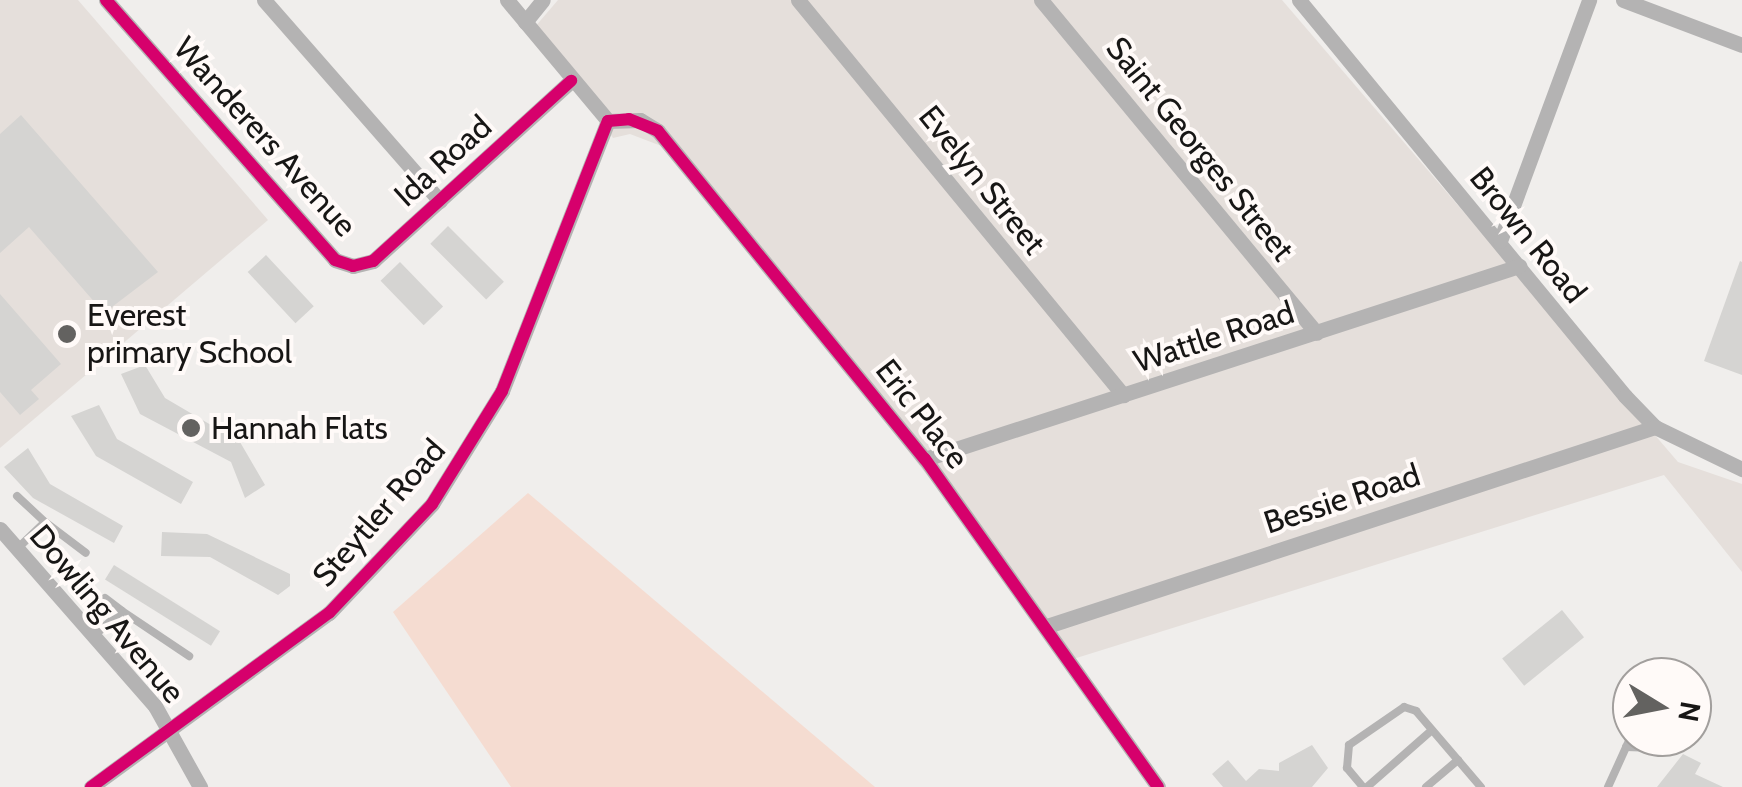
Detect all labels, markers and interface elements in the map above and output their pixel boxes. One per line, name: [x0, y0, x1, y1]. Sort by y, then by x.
street label: Saint Georges Street: [1098, 29, 1302, 269]
street label: Wanderers Avenue: [166, 30, 364, 244]
street label: Evelyn Street: [910, 98, 1054, 262]
street label: Ida Road: [387, 107, 499, 215]
street label: Brown Road: [1462, 159, 1594, 311]
street label: Wattle Road: [1129, 293, 1299, 381]
place label: Everest primary School: [87, 297, 292, 372]
marker: Everest primary School: [56, 323, 78, 345]
street label: Eric Place: [868, 352, 976, 476]
place label: Hannah Flats: [211, 409, 388, 447]
marker: Hannah Flats: [180, 417, 202, 439]
street label: Steytler Road: [305, 432, 453, 594]
street label: Bessie Road: [1259, 456, 1425, 542]
street label: Dowling Avenue: [21, 517, 193, 711]
north arrow: [1612, 657, 1712, 757]
text: N: [1671, 699, 1708, 725]

